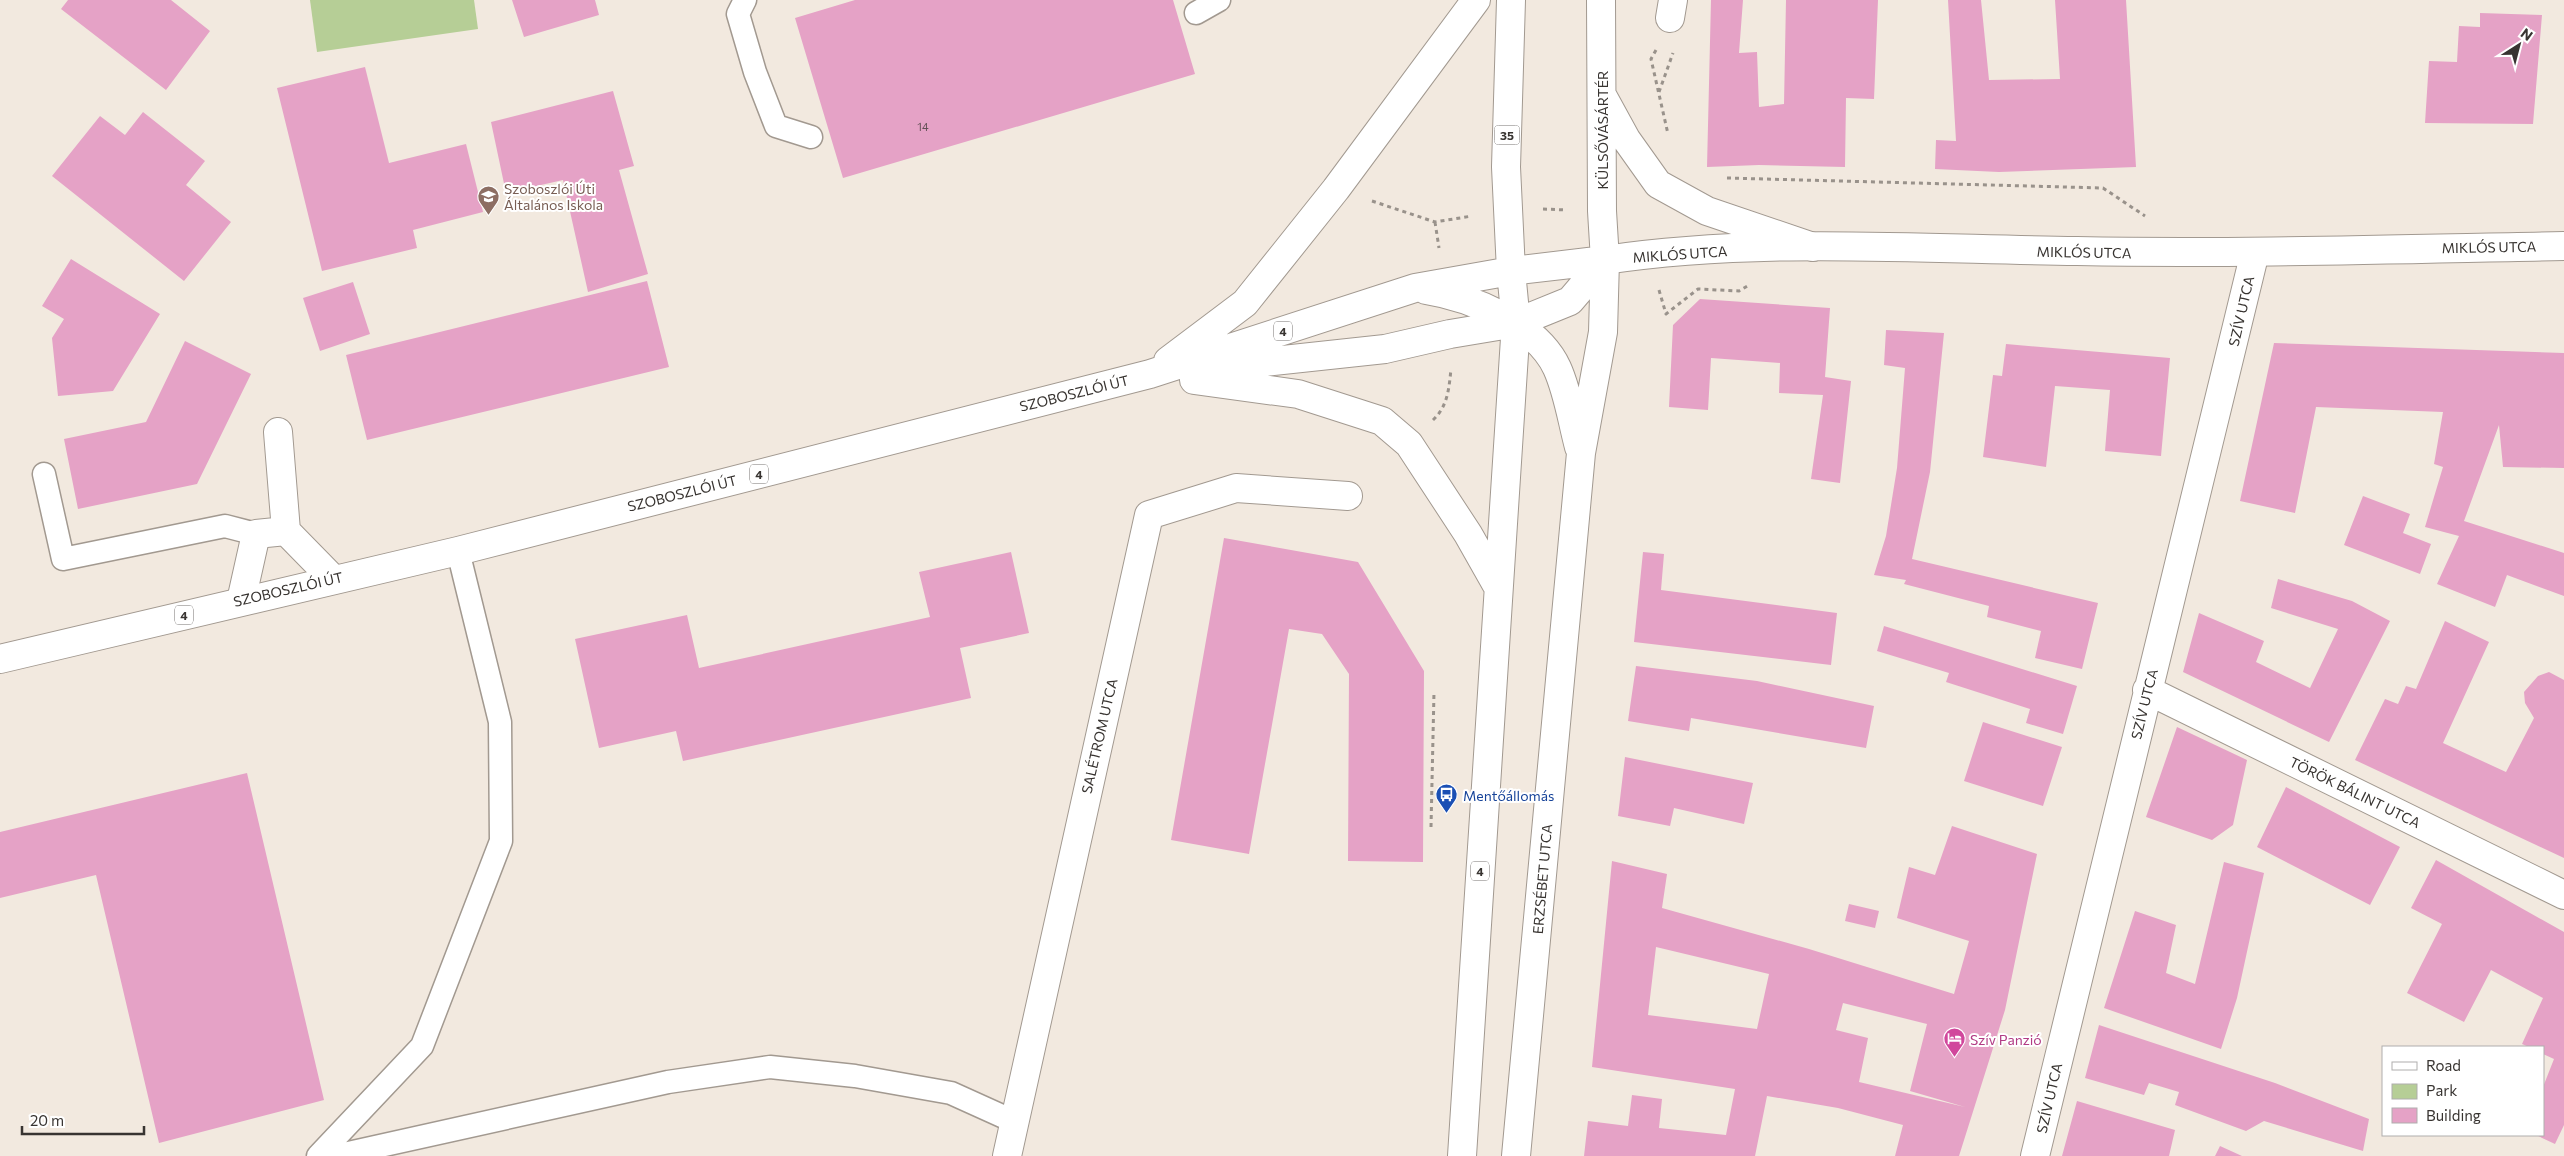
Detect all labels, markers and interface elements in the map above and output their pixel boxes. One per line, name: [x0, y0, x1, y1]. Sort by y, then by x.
north arrow: [2494, 20, 2544, 70]
text: N: [2518, 24, 2536, 44]
street label: KÜLSŐVÁSÁRTÉR: [1594, 71, 1611, 189]
house number: 14: [917, 120, 929, 133]
road number: 35: [1494, 126, 1520, 144]
place label: Szoboszlói Úti Általános Iskola: [504, 180, 603, 213]
school or university icon: Szoboszlói Úti Általános Iskola: [476, 184, 500, 215]
street label: MIKLÓS UTCA: [2441, 238, 2537, 256]
street label: MIKLÓS UTCA: [1632, 242, 1728, 266]
street label: MIKLÓS UTCA: [2036, 243, 2132, 261]
street label: SZÍV UTCA: [2225, 274, 2257, 348]
road number: 4: [1274, 322, 1292, 341]
street label: SZOBOSZLÓI ÚT: [1018, 371, 1130, 415]
road number: 4: [750, 464, 768, 484]
street label: SZOBOSZLÓI ÚT: [626, 471, 738, 515]
street label: SZOBOSZLÓI ÚT: [232, 568, 344, 610]
road number: 4: [175, 606, 193, 624]
street label: SZÍV UTCA: [2127, 667, 2161, 741]
street label: SALÉTROM UTCA: [1077, 676, 1121, 795]
street label: TÖRÖK BÁLINT UTCA: [2287, 753, 2423, 831]
bus stop icon: Mentőállomás: [1435, 783, 1459, 814]
place label: Mentőállomás: [1463, 787, 1554, 804]
street label: ERZSÉBET UTCA: [1529, 823, 1555, 935]
road number: 4: [1471, 861, 1489, 880]
hotel icon: Szív Panzió: [1942, 1027, 1966, 1058]
place label: Szív Panzió: [1970, 1031, 2042, 1048]
legend: [2382, 1046, 2544, 1136]
text: Road: [2426, 1056, 2461, 1074]
street label: SZÍV UTCA: [2033, 1061, 2065, 1135]
text: Park: [2426, 1081, 2457, 1099]
scale bar: [22, 1104, 145, 1136]
text: Building: [2426, 1106, 2481, 1124]
text: 20 m: [30, 1111, 64, 1129]

